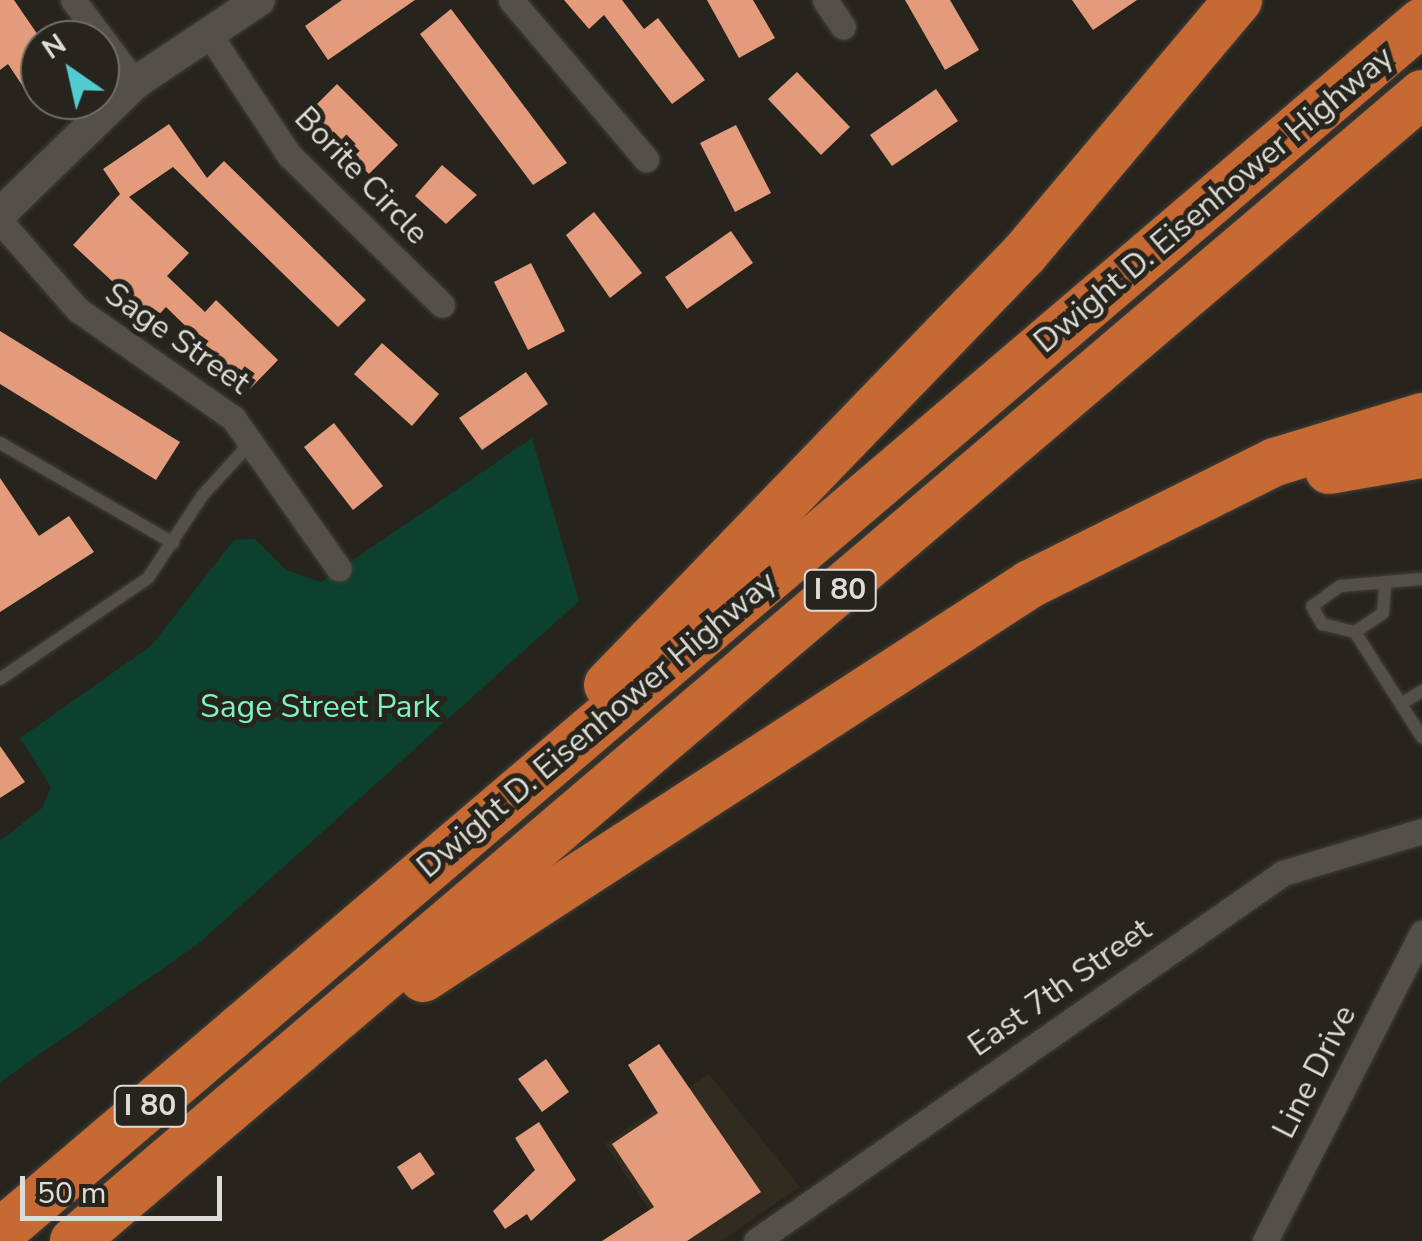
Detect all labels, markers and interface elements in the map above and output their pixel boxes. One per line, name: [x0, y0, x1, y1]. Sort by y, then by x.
north arrow: [20, 20, 120, 120]
text: N: [35, 25, 74, 68]
street label: Dwight D. Eisenhower Highway: [1027, 39, 1401, 361]
street label: Borite Circle: [286, 99, 436, 253]
street label: Sage Street: [97, 275, 257, 403]
street label: Dwight D. Eisenhower Highway: [410, 564, 784, 886]
road number: I 80: [802, 565, 878, 615]
park label: Sage Street Park: [200, 688, 440, 726]
street label: East 7th Street: [961, 911, 1159, 1065]
street label: Line Drive: [1265, 999, 1365, 1145]
road number: I 80: [112, 1081, 188, 1131]
scale bar: [25, 1156, 228, 1218]
text: 50 m: [37, 1173, 106, 1214]

